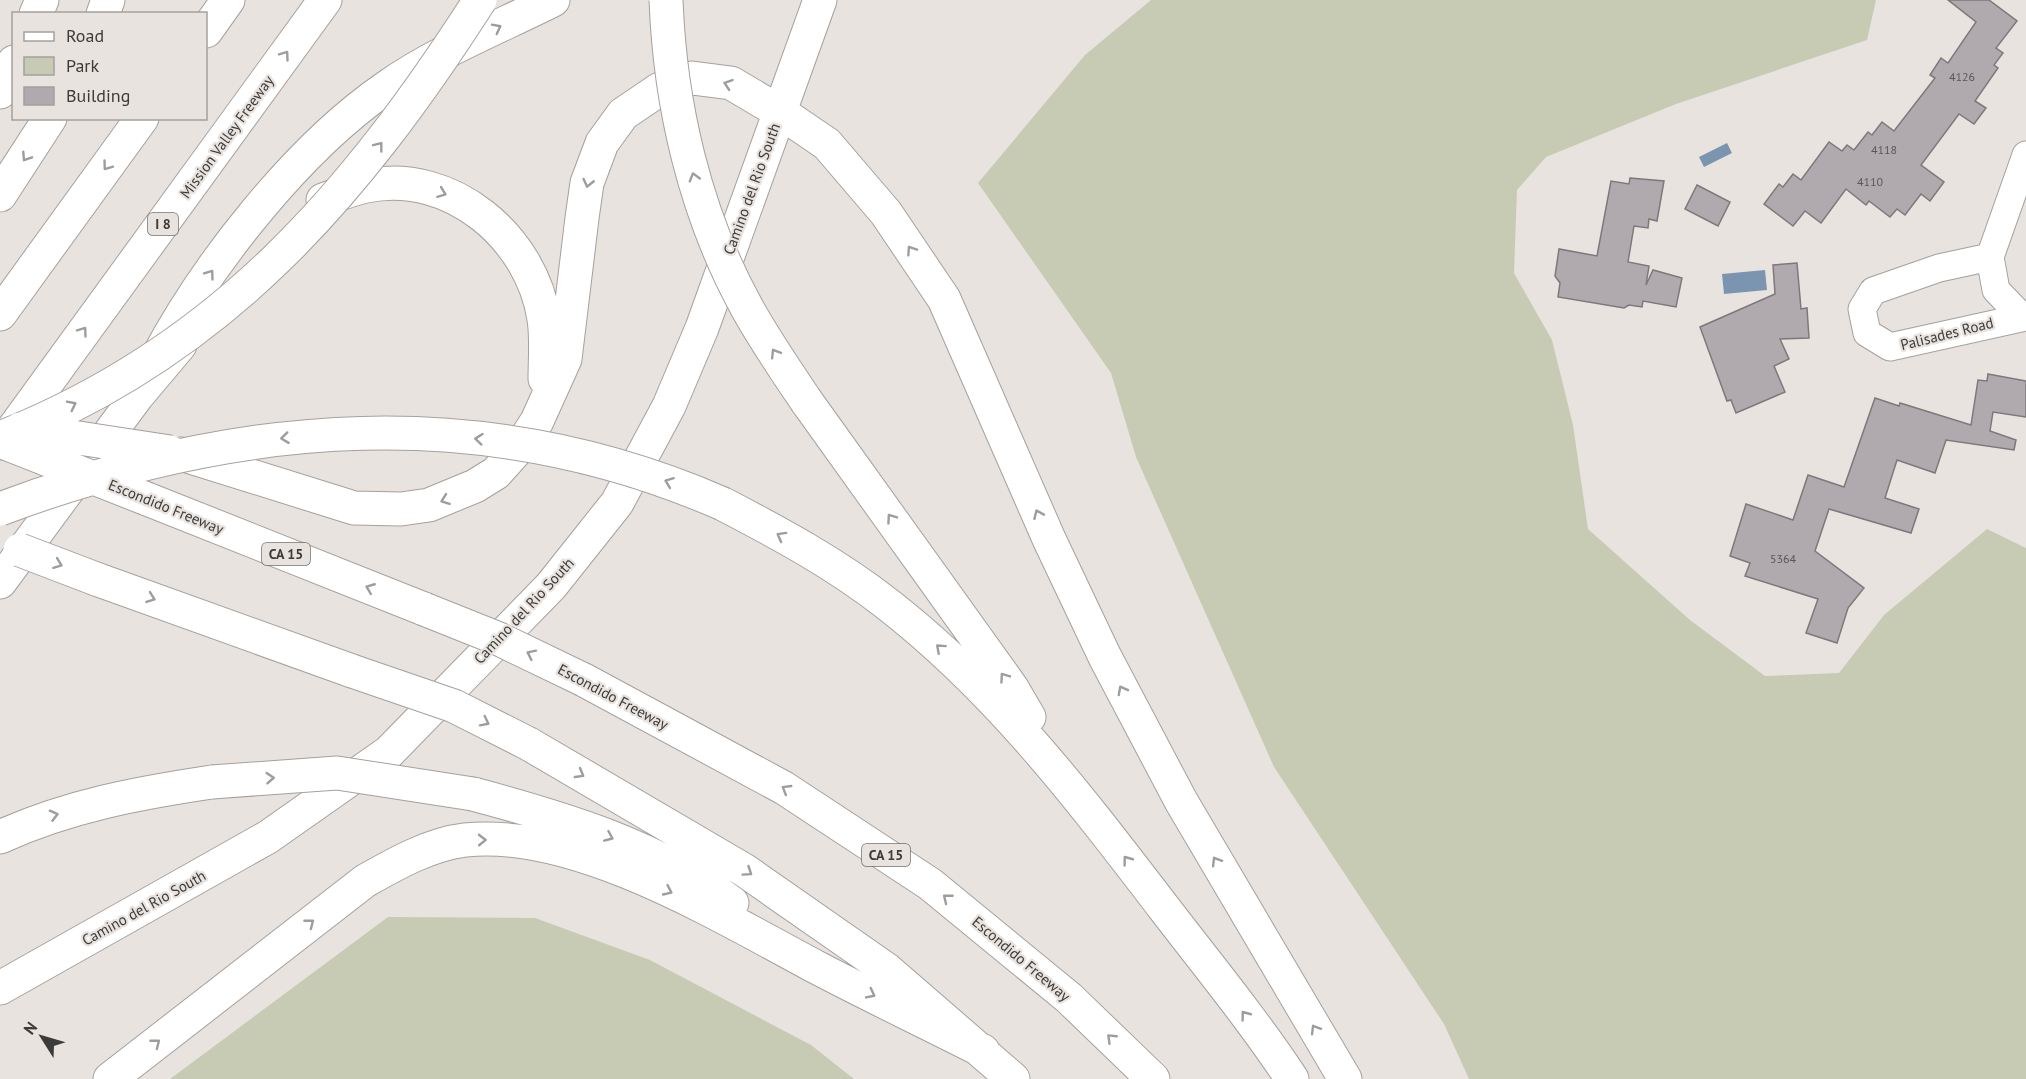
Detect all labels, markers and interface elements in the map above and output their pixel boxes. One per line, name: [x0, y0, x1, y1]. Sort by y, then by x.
legend: [12, 12, 207, 120]
text: Road: [66, 24, 104, 47]
one-way arrow: [491, 24, 502, 35]
one-way arrow: [278, 51, 289, 62]
text: Park: [66, 54, 99, 77]
house number: 4126: [1949, 69, 1975, 84]
street label: Mission Valley Freeway: [176, 72, 278, 202]
one-way arrow: [724, 79, 734, 91]
text: Building: [66, 84, 130, 107]
street label: Camino del Rio South: [719, 120, 784, 257]
one-way arrow: [371, 142, 382, 153]
house number: 4118: [1871, 142, 1897, 157]
one-way arrow: [21, 151, 33, 161]
one-way arrow: [104, 159, 115, 170]
one-way arrow: [689, 172, 701, 183]
house number: 4110: [1857, 174, 1884, 189]
one-way arrow: [582, 178, 595, 188]
one-way arrow: [436, 186, 447, 199]
road number: I 8: [148, 213, 178, 235]
one-way arrow: [907, 246, 918, 257]
one-way arrow: [203, 270, 214, 281]
street label: Palisades Road: [1898, 313, 1995, 354]
one-way arrow: [76, 327, 87, 338]
one-way arrow: [771, 349, 782, 360]
one-way arrow: [66, 401, 77, 412]
one-way arrow: [280, 431, 289, 444]
one-way arrow: [474, 433, 484, 445]
street label: Escondido Freeway: [106, 475, 227, 538]
one-way arrow: [664, 477, 675, 489]
one-way arrow: [440, 492, 451, 505]
one-way arrow: [1033, 509, 1045, 520]
one-way arrow: [887, 514, 898, 525]
one-way arrow: [776, 531, 787, 543]
road number: CA 15: [262, 543, 310, 565]
house number: 5364: [1770, 551, 1797, 566]
street label: Camino del Rio South: [469, 553, 578, 668]
one-way arrow: [52, 557, 63, 570]
one-way arrow: [365, 583, 376, 595]
one-way arrow: [145, 591, 156, 604]
one-way arrow: [936, 644, 946, 655]
one-way arrow: [526, 650, 537, 662]
street label: Escondido Freeway: [555, 659, 672, 734]
one-way arrow: [1000, 673, 1011, 684]
one-way arrow: [1118, 686, 1129, 696]
one-way arrow: [479, 715, 489, 726]
one-way arrow: [573, 766, 584, 778]
one-way arrow: [265, 772, 275, 785]
one-way arrow: [781, 786, 792, 797]
one-way arrow: [48, 810, 59, 822]
one-way arrow: [603, 830, 614, 842]
one-way arrow: [478, 834, 487, 846]
road number: CA 15: [862, 844, 910, 866]
one-way arrow: [1123, 855, 1134, 866]
one-way arrow: [1212, 857, 1224, 867]
one-way arrow: [741, 865, 752, 876]
street label: Camino del Rio South: [79, 866, 209, 949]
one-way arrow: [662, 884, 673, 896]
one-way arrow: [943, 895, 954, 906]
street label: Escondido Freeway: [968, 912, 1074, 1005]
one-way arrow: [303, 919, 314, 930]
one-way arrow: [864, 987, 875, 998]
north arrow: [12, 1007, 72, 1067]
one-way arrow: [1241, 1010, 1252, 1021]
text: N: [19, 1018, 41, 1038]
one-way arrow: [1311, 1025, 1323, 1035]
one-way arrow: [1107, 1035, 1118, 1046]
one-way arrow: [150, 1039, 161, 1050]

